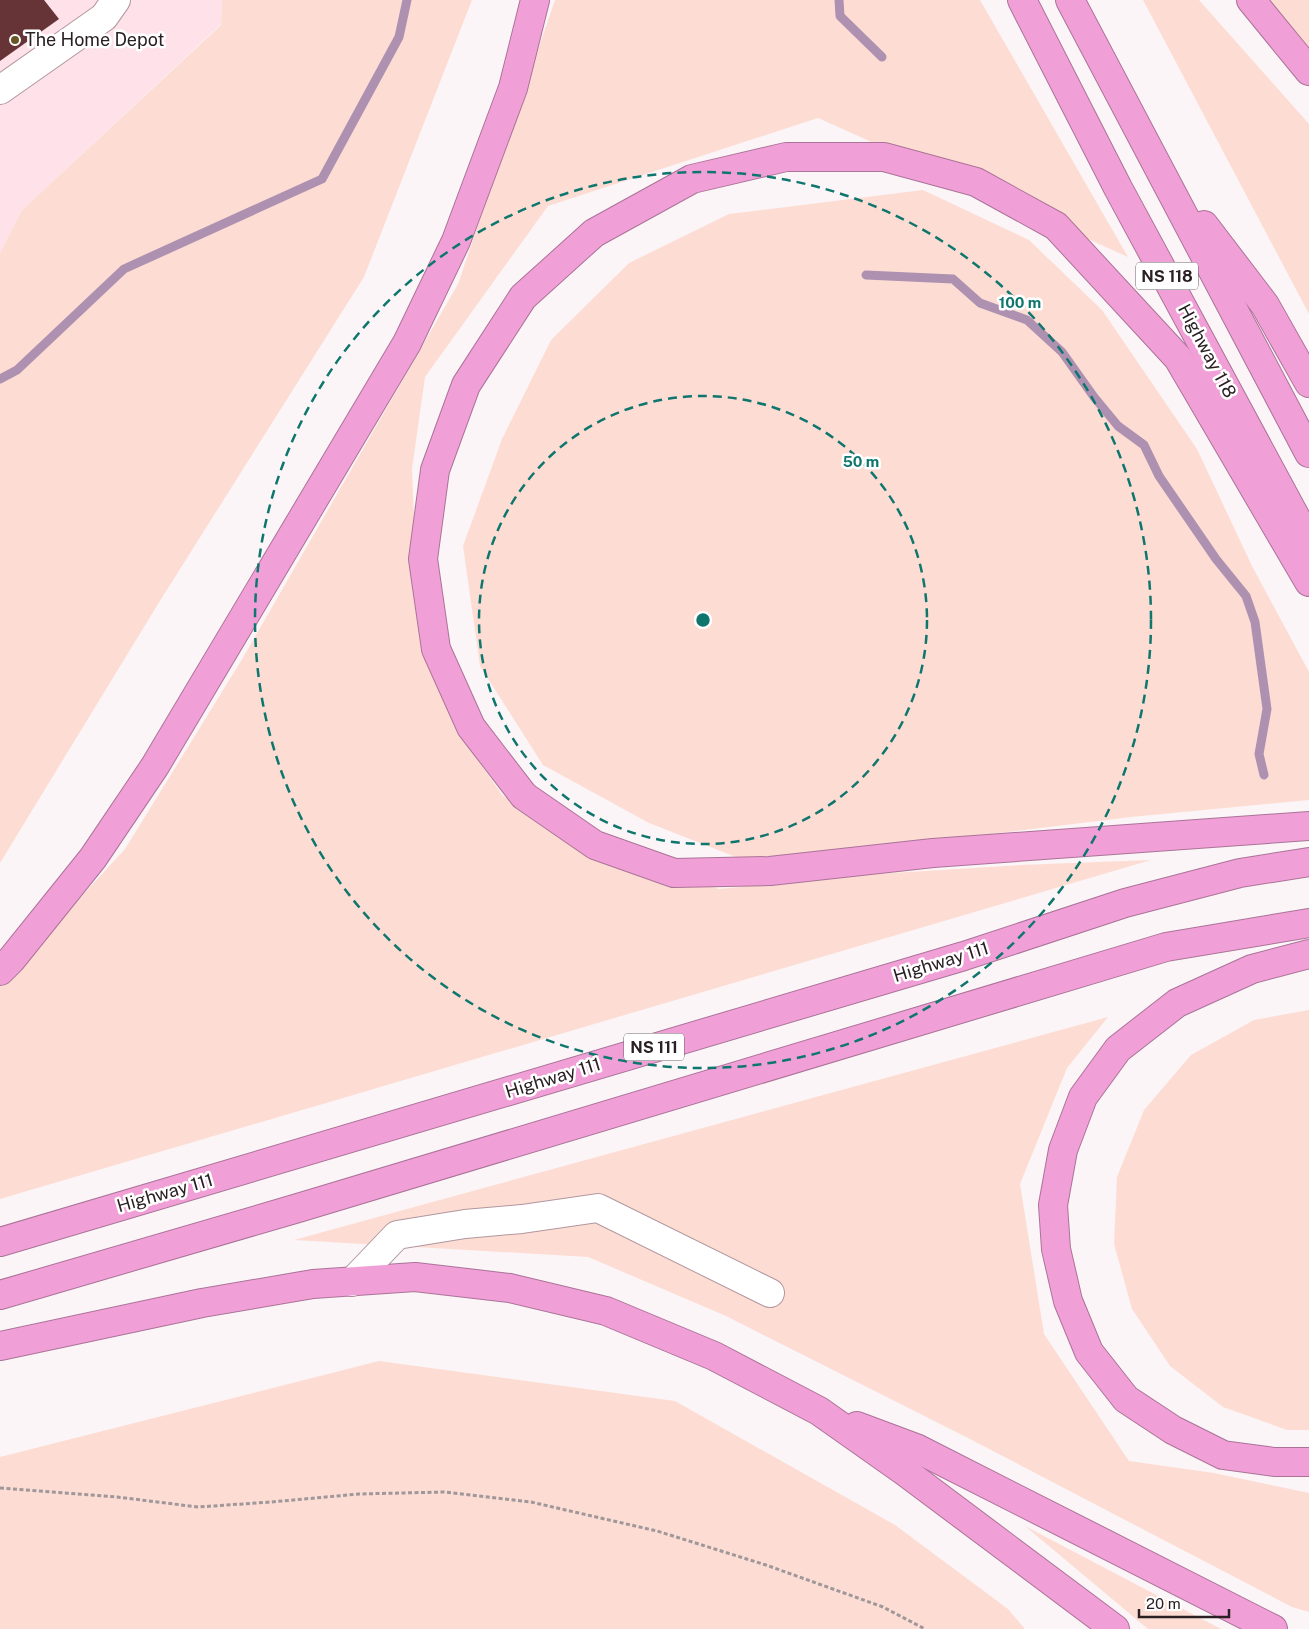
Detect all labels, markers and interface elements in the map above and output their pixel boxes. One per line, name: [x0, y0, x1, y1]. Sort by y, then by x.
place label: The Home Depot: [25, 29, 165, 50]
marker: The Home Depot: [9, 34, 21, 46]
road number: NS 118: [1136, 262, 1198, 290]
text: 100 m: [999, 294, 1041, 311]
street label: Highway 118: [1174, 300, 1241, 401]
text: 50 m: [843, 453, 879, 470]
centre of rings: [694, 611, 712, 629]
street label: Highway 111: [890, 937, 991, 986]
road number: NS 111: [624, 1034, 684, 1060]
street label: Highway 111: [502, 1053, 603, 1102]
street label: Highway 111: [114, 1169, 215, 1216]
scale bar: [1139, 1586, 1229, 1618]
text: 20 m: [1146, 1595, 1181, 1612]

